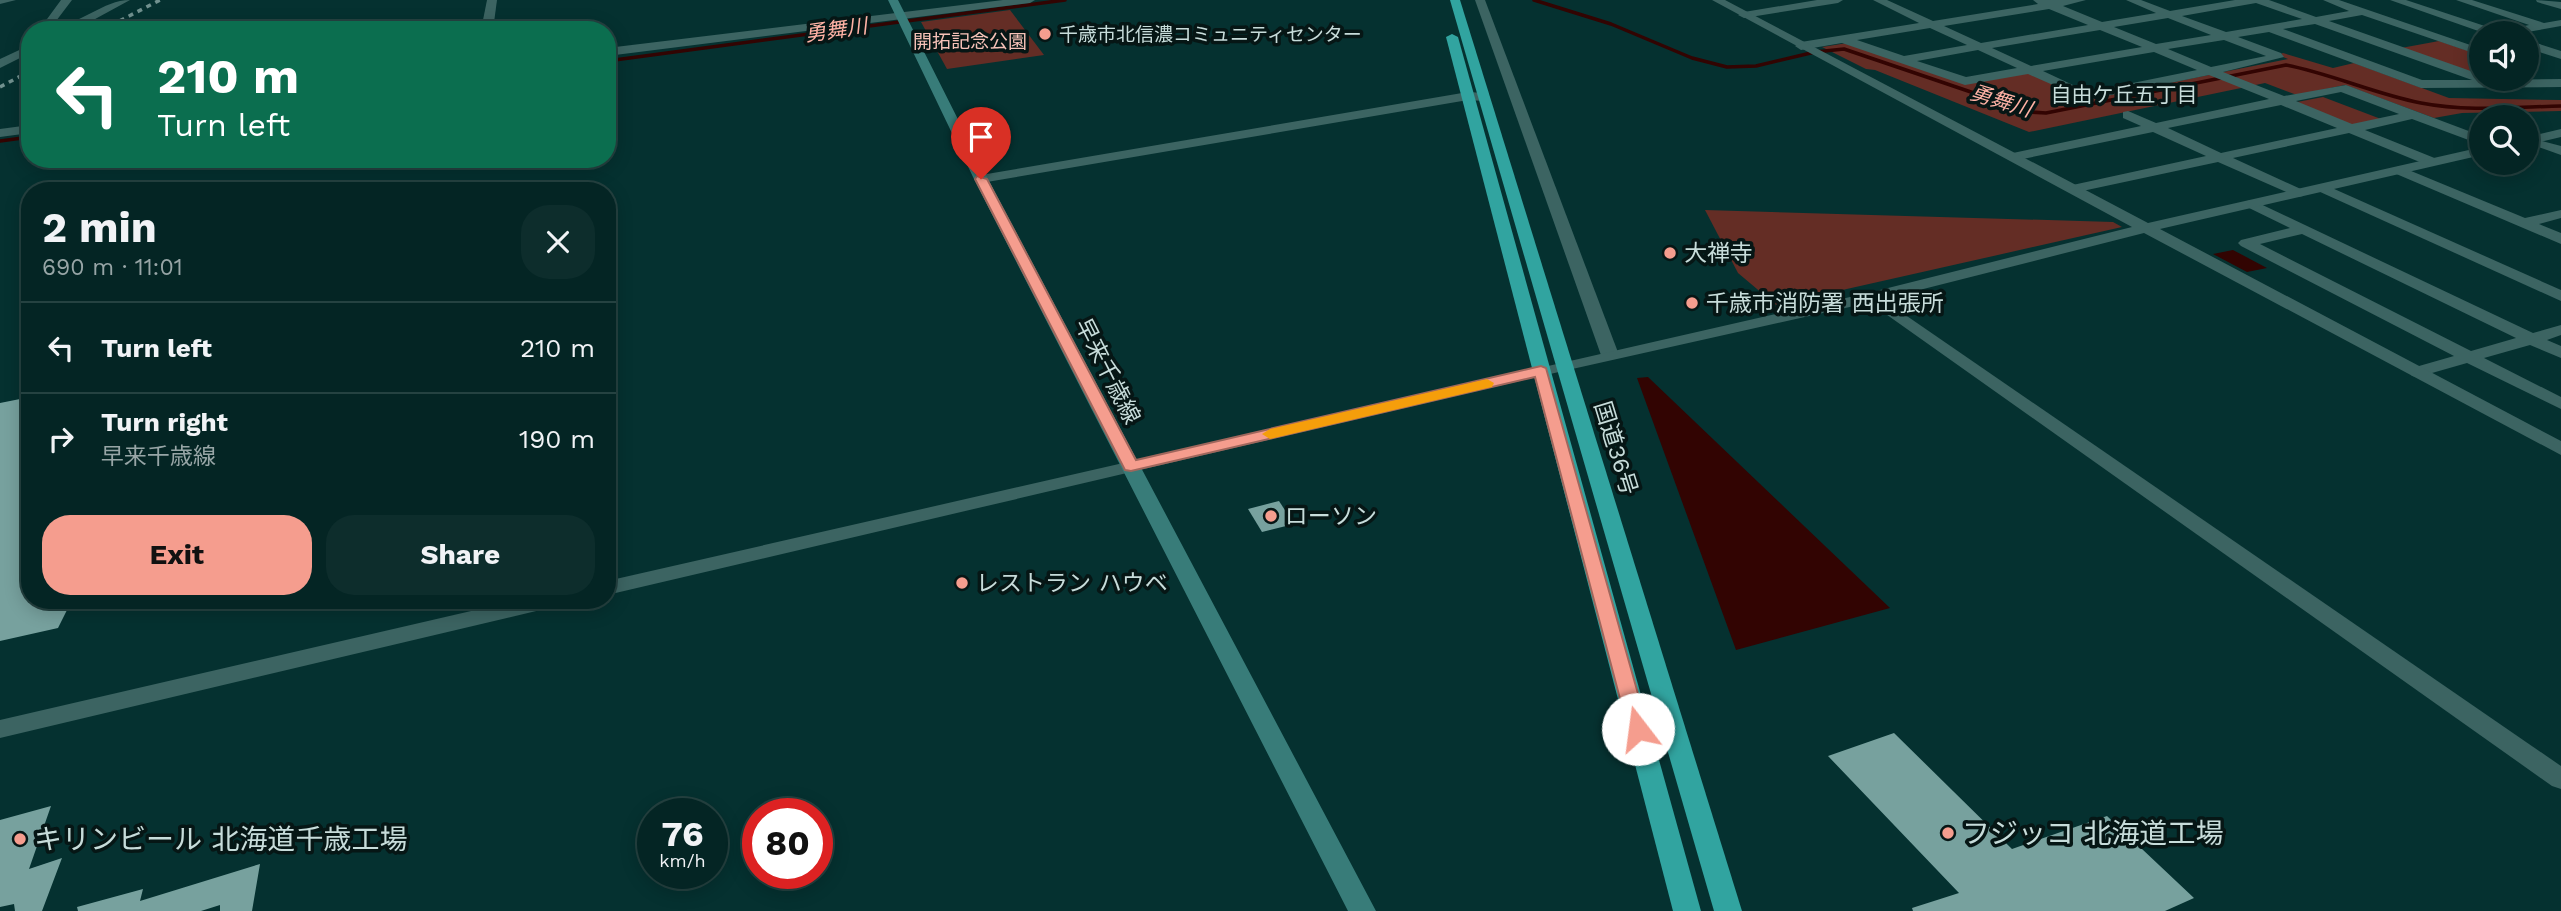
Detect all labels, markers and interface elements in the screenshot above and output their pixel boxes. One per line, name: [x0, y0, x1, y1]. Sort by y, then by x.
water label: 勇舞川: [803, 12, 871, 46]
map controls: [2469, 21, 2539, 175]
button: sound: [2469, 21, 2539, 91]
place label: 千歳市北信濃コミュニティセンター: [1059, 23, 1362, 46]
marker: 千歳市北信濃コミュニティセンター: [1037, 26, 1053, 42]
park label: 開拓記念公園: [913, 30, 1027, 53]
text: 210 m: [157, 47, 299, 105]
icon: left: [42, 49, 133, 140]
water label: 勇舞川: [1967, 79, 2037, 122]
district label: 自由ケ丘五丁目: [2051, 82, 2198, 107]
button: search: [2469, 105, 2539, 175]
text: Turn left: [157, 106, 290, 144]
pin: [951, 107, 1011, 179]
icon: arrive: [962, 118, 1000, 156]
text: 2 min: [42, 203, 157, 252]
button: close: [521, 205, 595, 279]
place label: 大禅寺: [1684, 240, 1753, 267]
marker: 大禅寺: [1662, 245, 1678, 261]
text: 690 m · 11:01: [42, 254, 183, 281]
place label: 千歳市消防署 西出張所: [1706, 290, 1944, 317]
marker: 千歳市消防署 西出張所: [1684, 295, 1700, 311]
street label: 早来千歳線: [1069, 314, 1146, 429]
icon: left: [42, 329, 80, 367]
text: Turn left: [101, 333, 212, 363]
text: 210 m: [520, 333, 595, 363]
street label: 国道36号: [1589, 398, 1643, 498]
text: Turn right: [101, 407, 228, 437]
icon: right: [42, 420, 80, 458]
text: 190 m: [519, 424, 595, 454]
text: 早来千歳線: [101, 443, 216, 470]
place label: ローソン: [1285, 503, 1377, 530]
marker: ローソン: [1263, 508, 1279, 524]
button: Exit: [42, 515, 312, 595]
button: Share: [326, 515, 595, 595]
place label: レストラン ハウベ: [976, 570, 1168, 597]
marker: レストラン ハウベ: [954, 575, 970, 591]
position arrow: [1601, 692, 1675, 766]
speed limit sign: 80: [742, 798, 833, 889]
text: 76: [662, 813, 703, 855]
place label: フジッコ 北海道工場: [1962, 817, 2224, 850]
place label: キリンビール 北海道千歳工場: [34, 823, 408, 856]
marker: フジッコ 北海道工場: [1940, 825, 1956, 841]
marker: キリンビール 北海道千歳工場: [12, 831, 28, 847]
text: km/h: [659, 850, 706, 871]

